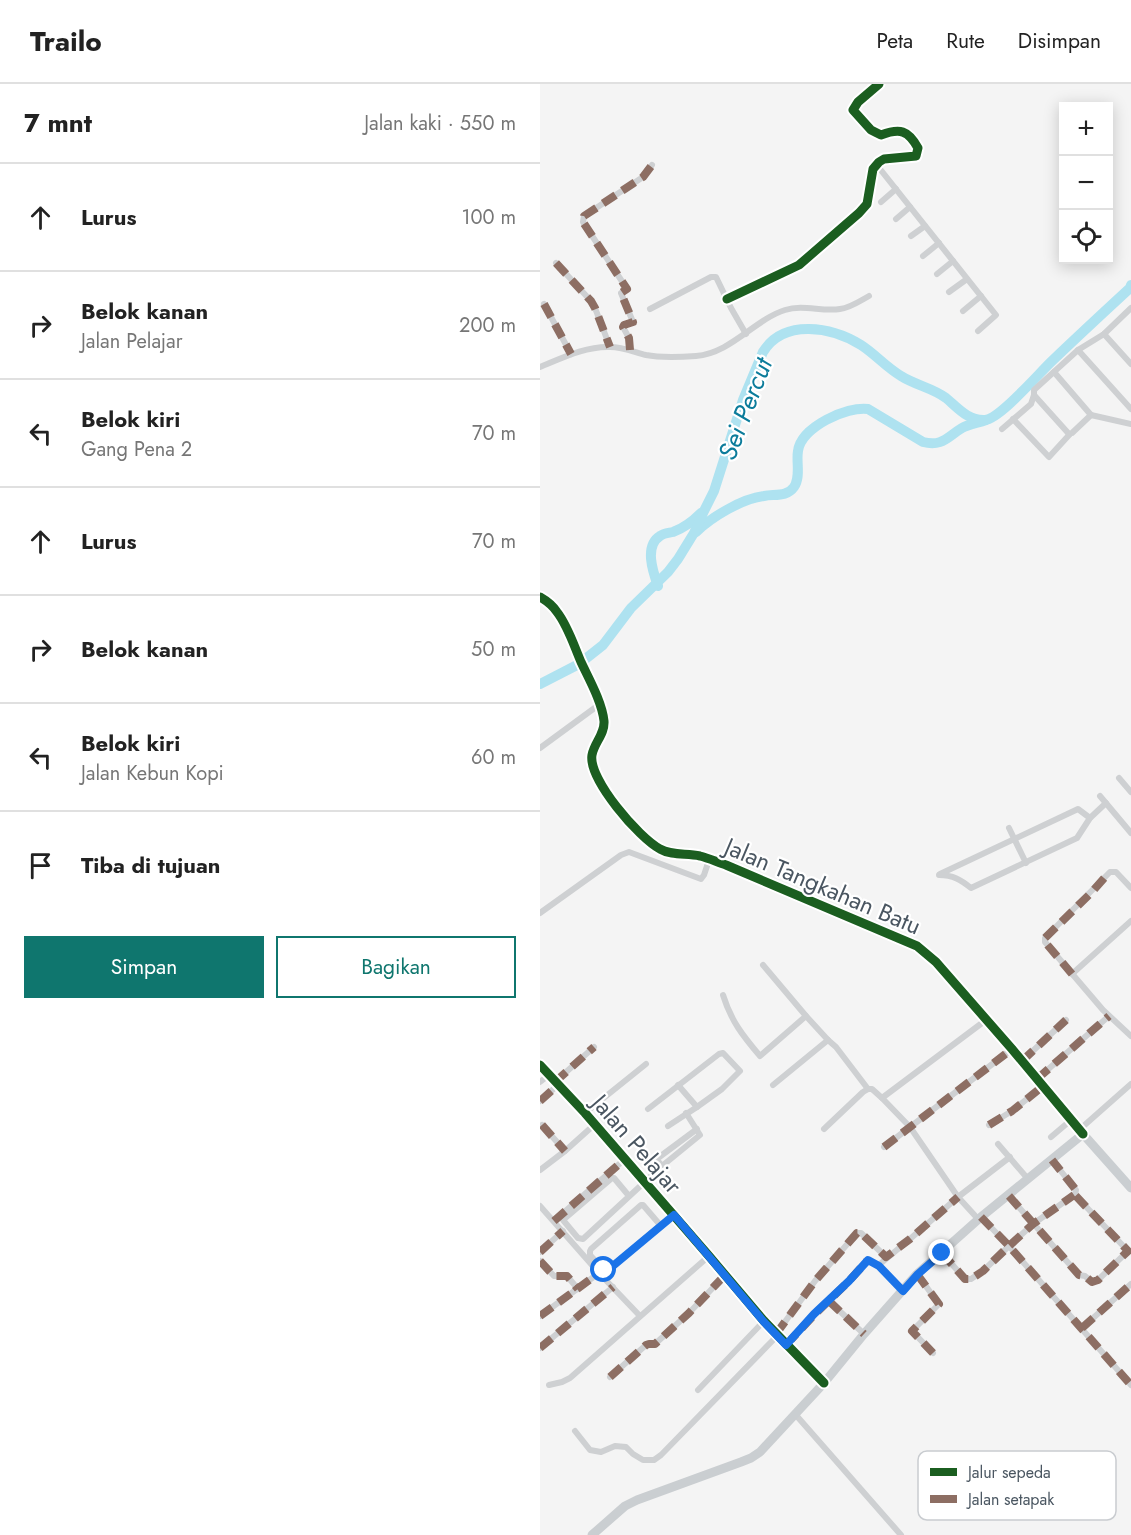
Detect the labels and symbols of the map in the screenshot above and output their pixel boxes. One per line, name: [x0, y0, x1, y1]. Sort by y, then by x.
water label: Sei Percut: [708, 350, 783, 466]
street label: Jalan Tangkahan Batu: [717, 828, 927, 943]
street label: Jalan Pelajar: [582, 1084, 691, 1202]
route end: [928, 1239, 954, 1265]
route start: [590, 1256, 616, 1282]
legend: [918, 1451, 1116, 1520]
text: Jalur sepeda: [966, 1461, 1051, 1484]
text: Jalan setapak: [966, 1488, 1055, 1511]

